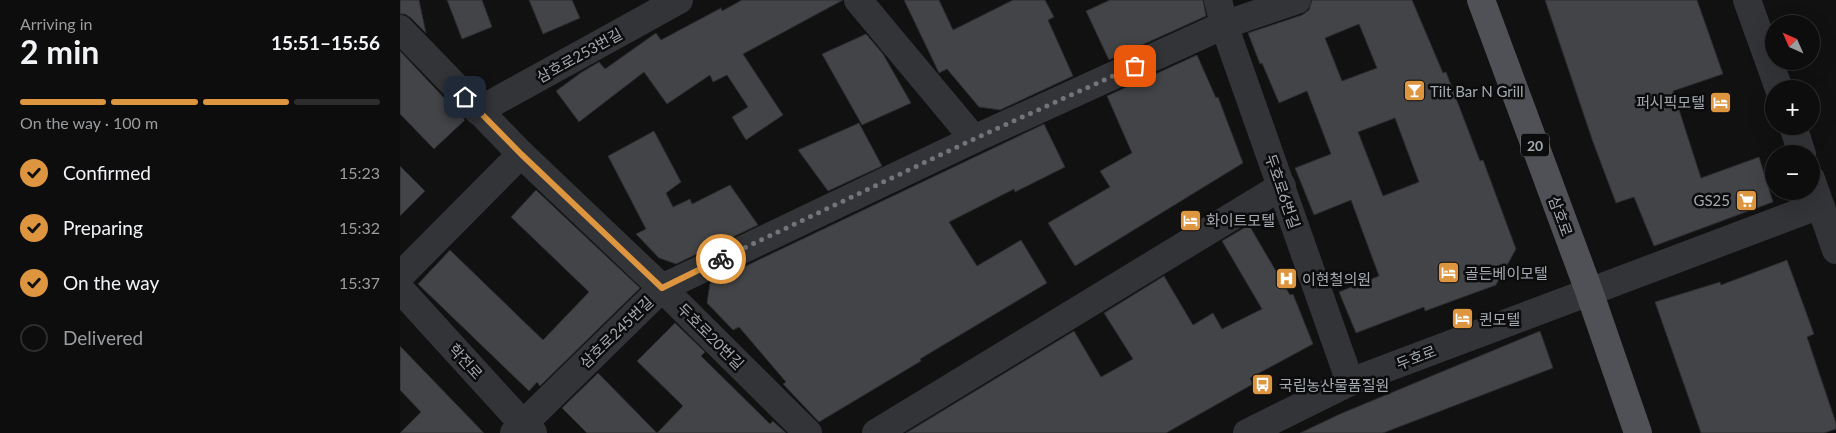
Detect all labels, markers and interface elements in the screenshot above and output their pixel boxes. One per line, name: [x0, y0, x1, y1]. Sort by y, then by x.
text: Arriving in: [20, 14, 93, 33]
north arrow: [1765, 15, 1820, 70]
map controls: [1765, 15, 1820, 200]
street label: 삼호로253번길: [533, 24, 625, 86]
text: 15:51–15:56: [271, 31, 380, 54]
text: 2 min: [20, 32, 99, 71]
pin: [1114, 45, 1156, 87]
icon: bag: [1121, 52, 1149, 80]
pin: [444, 76, 486, 118]
bar icon: Tilt Bar N Grill: [1402, 79, 1426, 103]
button: +: [1765, 80, 1820, 135]
place label: Tilt Bar N Grill: [1430, 82, 1523, 100]
icon: home: [451, 83, 479, 111]
hotel icon: 퍼시픽모텔: [1709, 90, 1733, 114]
place label: 퍼시픽모텔: [1636, 93, 1705, 111]
text: On the way · 100 m: [20, 113, 158, 132]
road number: 20: [1521, 134, 1549, 156]
button: −: [1765, 145, 1820, 200]
street label: 두호로6번길: [1262, 151, 1304, 231]
icon: check: [20, 159, 48, 187]
text: Confirmed: [63, 161, 151, 184]
text: 15:23: [339, 163, 380, 182]
supermarket icon: GS25: [1734, 188, 1758, 212]
place label: GS25: [1694, 191, 1730, 209]
street label: 삼호로: [1545, 193, 1577, 239]
hotel icon: 화이트모텔: [1178, 208, 1202, 232]
place label: 화이트모텔: [1206, 211, 1275, 229]
icon: check: [20, 214, 48, 242]
text: Preparing: [63, 216, 143, 239]
text: 15:32: [339, 218, 380, 237]
courier: [696, 234, 746, 284]
icon: bike: [707, 245, 735, 273]
hotel icon: 골든베이모텔: [1437, 261, 1461, 285]
place label: 골든베이모텔: [1465, 264, 1548, 282]
hospital icon: 이현철의원: [1274, 267, 1298, 291]
icon: check: [20, 269, 48, 297]
place label: 이현철의원: [1302, 270, 1371, 288]
text: On the way: [63, 271, 159, 294]
text: 15:37: [339, 273, 380, 292]
street label: 삼호로245번길: [576, 292, 656, 372]
street label: 두호로20번길: [674, 299, 748, 373]
hotel icon: 퀸모텔: [1451, 307, 1475, 331]
place label: 퀸모텔: [1479, 310, 1520, 328]
text: Delivered: [63, 326, 143, 349]
street label: 학전로: [445, 340, 487, 382]
street label: 두호로: [1393, 341, 1439, 373]
bus stop icon: 국립농산물품질원: [1251, 373, 1275, 397]
place label: 국립농산물품질원: [1279, 376, 1389, 394]

